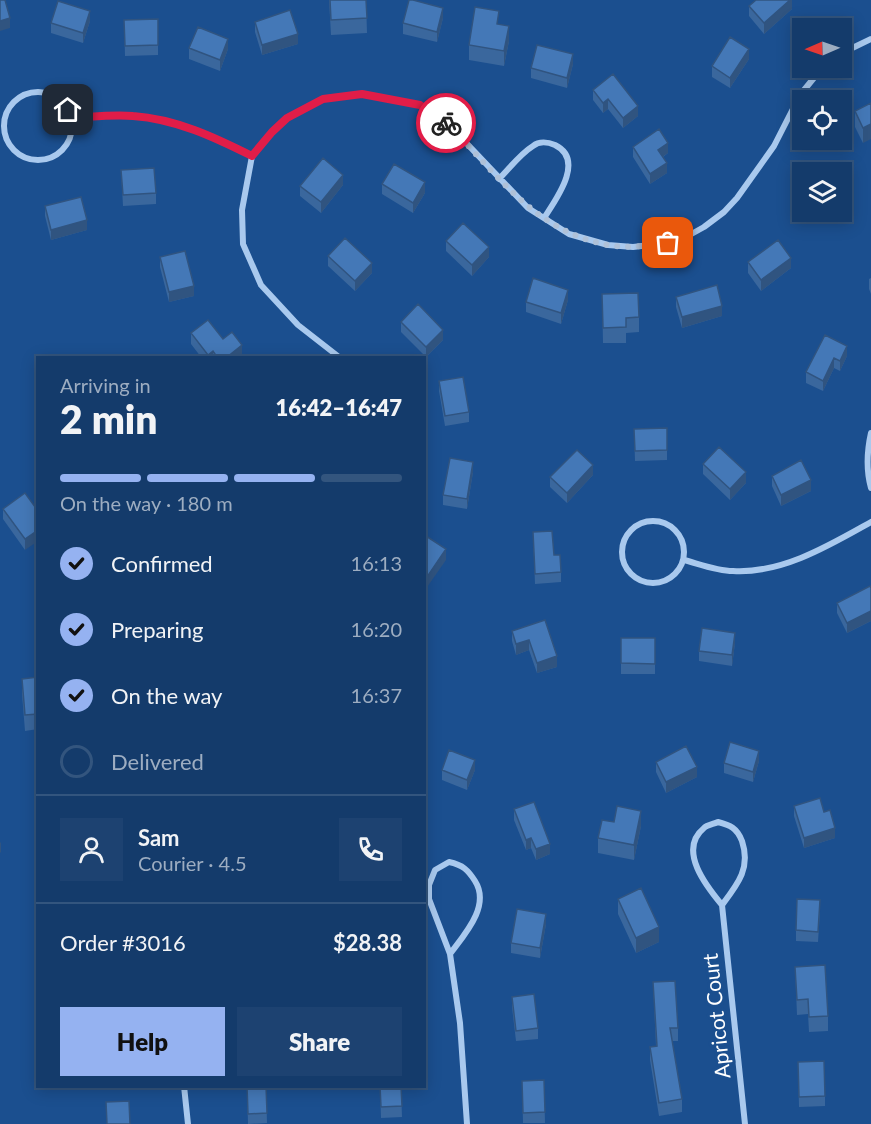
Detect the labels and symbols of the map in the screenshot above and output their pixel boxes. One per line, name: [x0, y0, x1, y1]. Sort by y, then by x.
north arrow: [792, 18, 852, 78]
pin: [42, 84, 93, 135]
courier: [416, 93, 476, 153]
pin: [642, 217, 693, 268]
street label: Apricot Court: [696, 952, 735, 1080]

